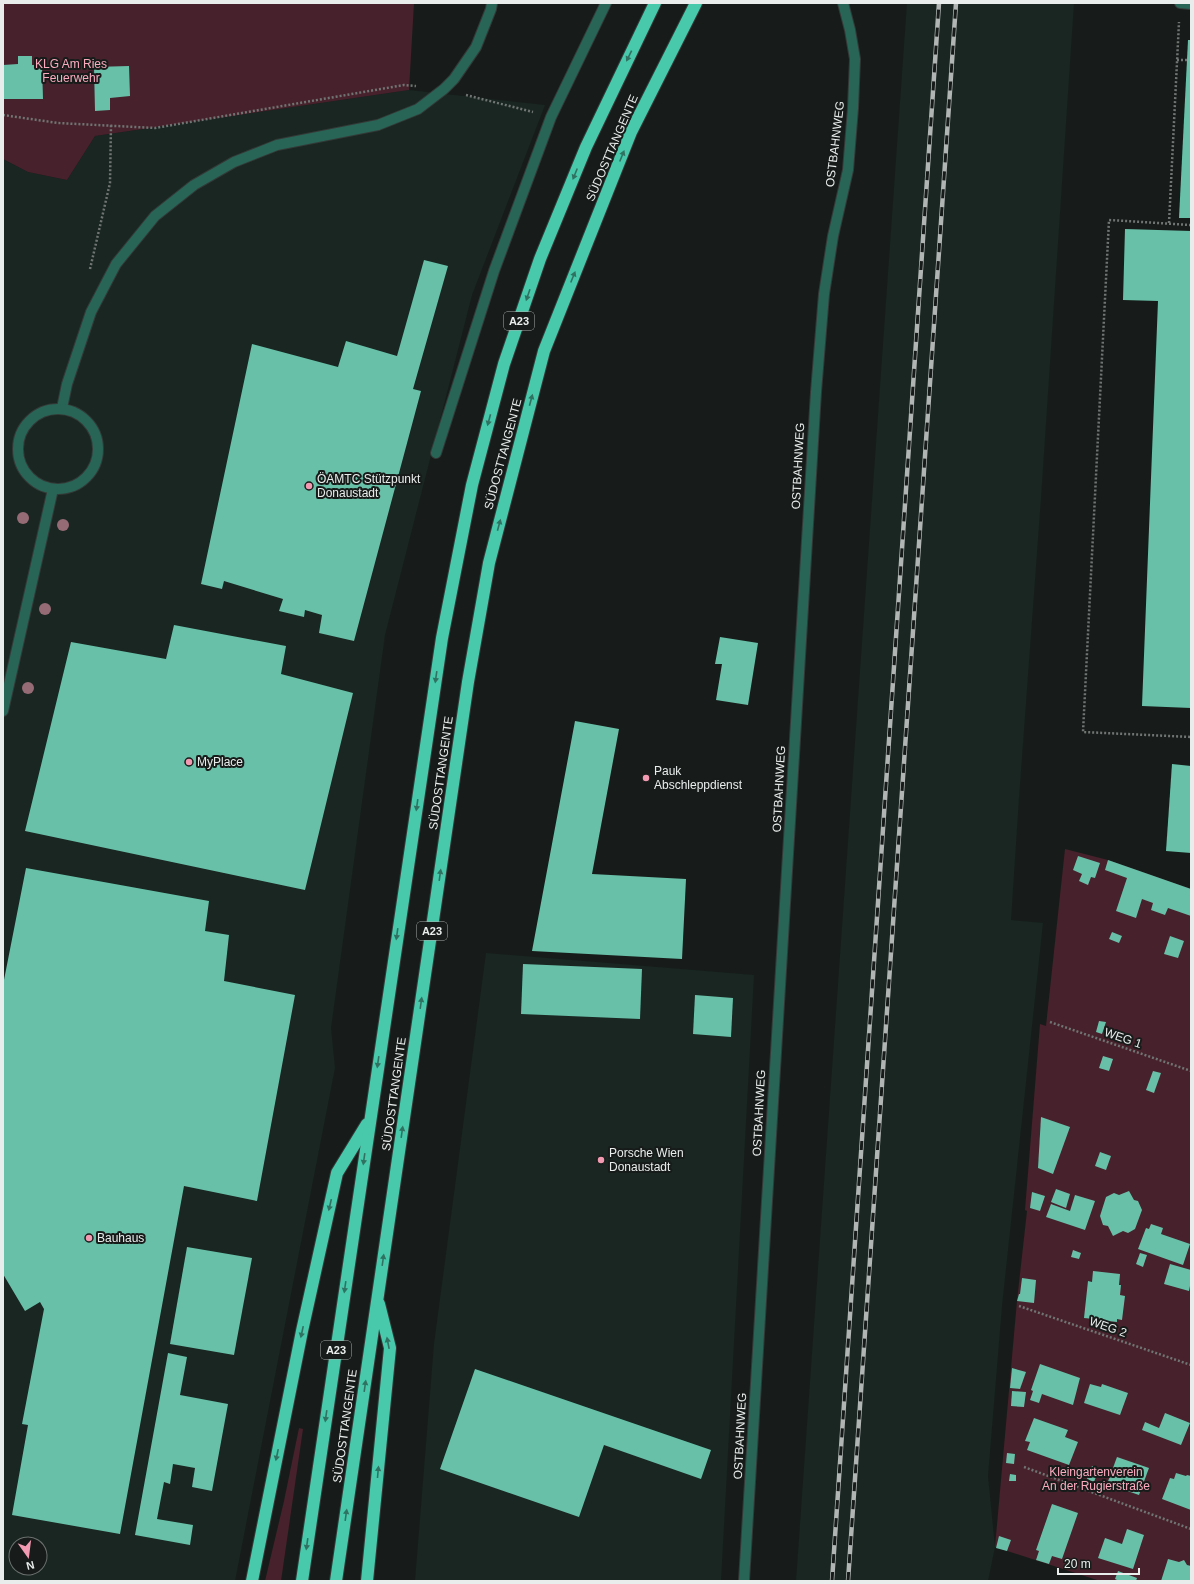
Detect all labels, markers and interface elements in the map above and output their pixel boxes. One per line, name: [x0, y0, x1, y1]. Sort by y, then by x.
one-way arrow: [626, 51, 632, 62]
park label: KLG Am Ries Feuerwehr: [35, 57, 107, 85]
street label: SÜDOSTTANGENTE: [583, 93, 641, 203]
street label: OSTBAHNWEG: [823, 100, 847, 188]
one-way arrow: [619, 150, 625, 162]
one-way arrow: [571, 169, 577, 181]
one-way arrow: [571, 270, 577, 282]
one-way arrow: [524, 290, 530, 302]
road number: A23: [504, 312, 534, 330]
one-way arrow: [529, 393, 535, 406]
street label: SÜDOSTTANGENTE: [481, 397, 525, 511]
one-way arrow: [486, 414, 492, 426]
street label: OSTBAHNWEG: [789, 422, 807, 510]
place label: ÖAMTC Stützpunkt Donaustadt: [317, 472, 421, 500]
marker: ÖAMTC Stützpunkt Donaustadt: [304, 481, 314, 491]
one-way arrow: [496, 519, 502, 531]
one-way arrow: [433, 671, 439, 683]
street label: SÜDOSTTANGENTE: [426, 715, 456, 831]
street label: OSTBAHNWEG: [770, 745, 788, 833]
place label: MyPlace: [197, 755, 243, 769]
marker: MyPlace: [184, 757, 194, 767]
place label: Pauk Abschleppdienst: [654, 764, 743, 792]
marker: Pauk Abschleppdienst: [641, 773, 651, 783]
one-way arrow: [414, 799, 420, 811]
one-way arrow: [437, 868, 443, 881]
road number: A23: [417, 922, 447, 940]
one-way arrow: [394, 928, 400, 940]
one-way arrow: [418, 997, 424, 1009]
street label: WEG 1: [1102, 1025, 1144, 1051]
street label: SÜDOSTTANGENTE: [379, 1036, 409, 1152]
one-way arrow: [375, 1056, 381, 1068]
street label: OSTBAHNWEG: [750, 1069, 768, 1157]
one-way arrow: [399, 1126, 405, 1138]
place label: Porsche Wien Donaustadt: [609, 1146, 684, 1174]
one-way arrow: [361, 1152, 367, 1165]
marker: Porsche Wien Donaustadt: [596, 1155, 606, 1165]
one-way arrow: [327, 1199, 333, 1211]
place label: Bauhaus: [97, 1231, 144, 1245]
marker: Bauhaus: [84, 1233, 94, 1243]
one-way arrow: [380, 1254, 386, 1266]
one-way arrow: [342, 1281, 348, 1293]
street label: WEG 2: [1087, 1314, 1129, 1340]
one-way arrow: [299, 1326, 305, 1338]
one-way arrow: [385, 1337, 391, 1349]
road number: A23: [321, 1341, 351, 1359]
street label: SÜDOSTTANGENTE: [330, 1368, 360, 1484]
one-way arrow: [362, 1380, 368, 1392]
street label: OSTBAHNWEG: [731, 1392, 749, 1480]
one-way arrow: [323, 1410, 329, 1422]
one-way arrow: [274, 1449, 280, 1461]
park label: Kleingartenverein An der Rugierstraße: [1042, 1465, 1150, 1493]
one-way arrow: [374, 1466, 381, 1479]
one-way arrow: [343, 1509, 349, 1521]
north arrow: [8, 1536, 48, 1576]
one-way arrow: [304, 1538, 310, 1550]
scale bar: [1058, 1550, 1139, 1576]
text: 20 m: [1064, 1557, 1091, 1571]
text: N: [25, 1559, 36, 1572]

